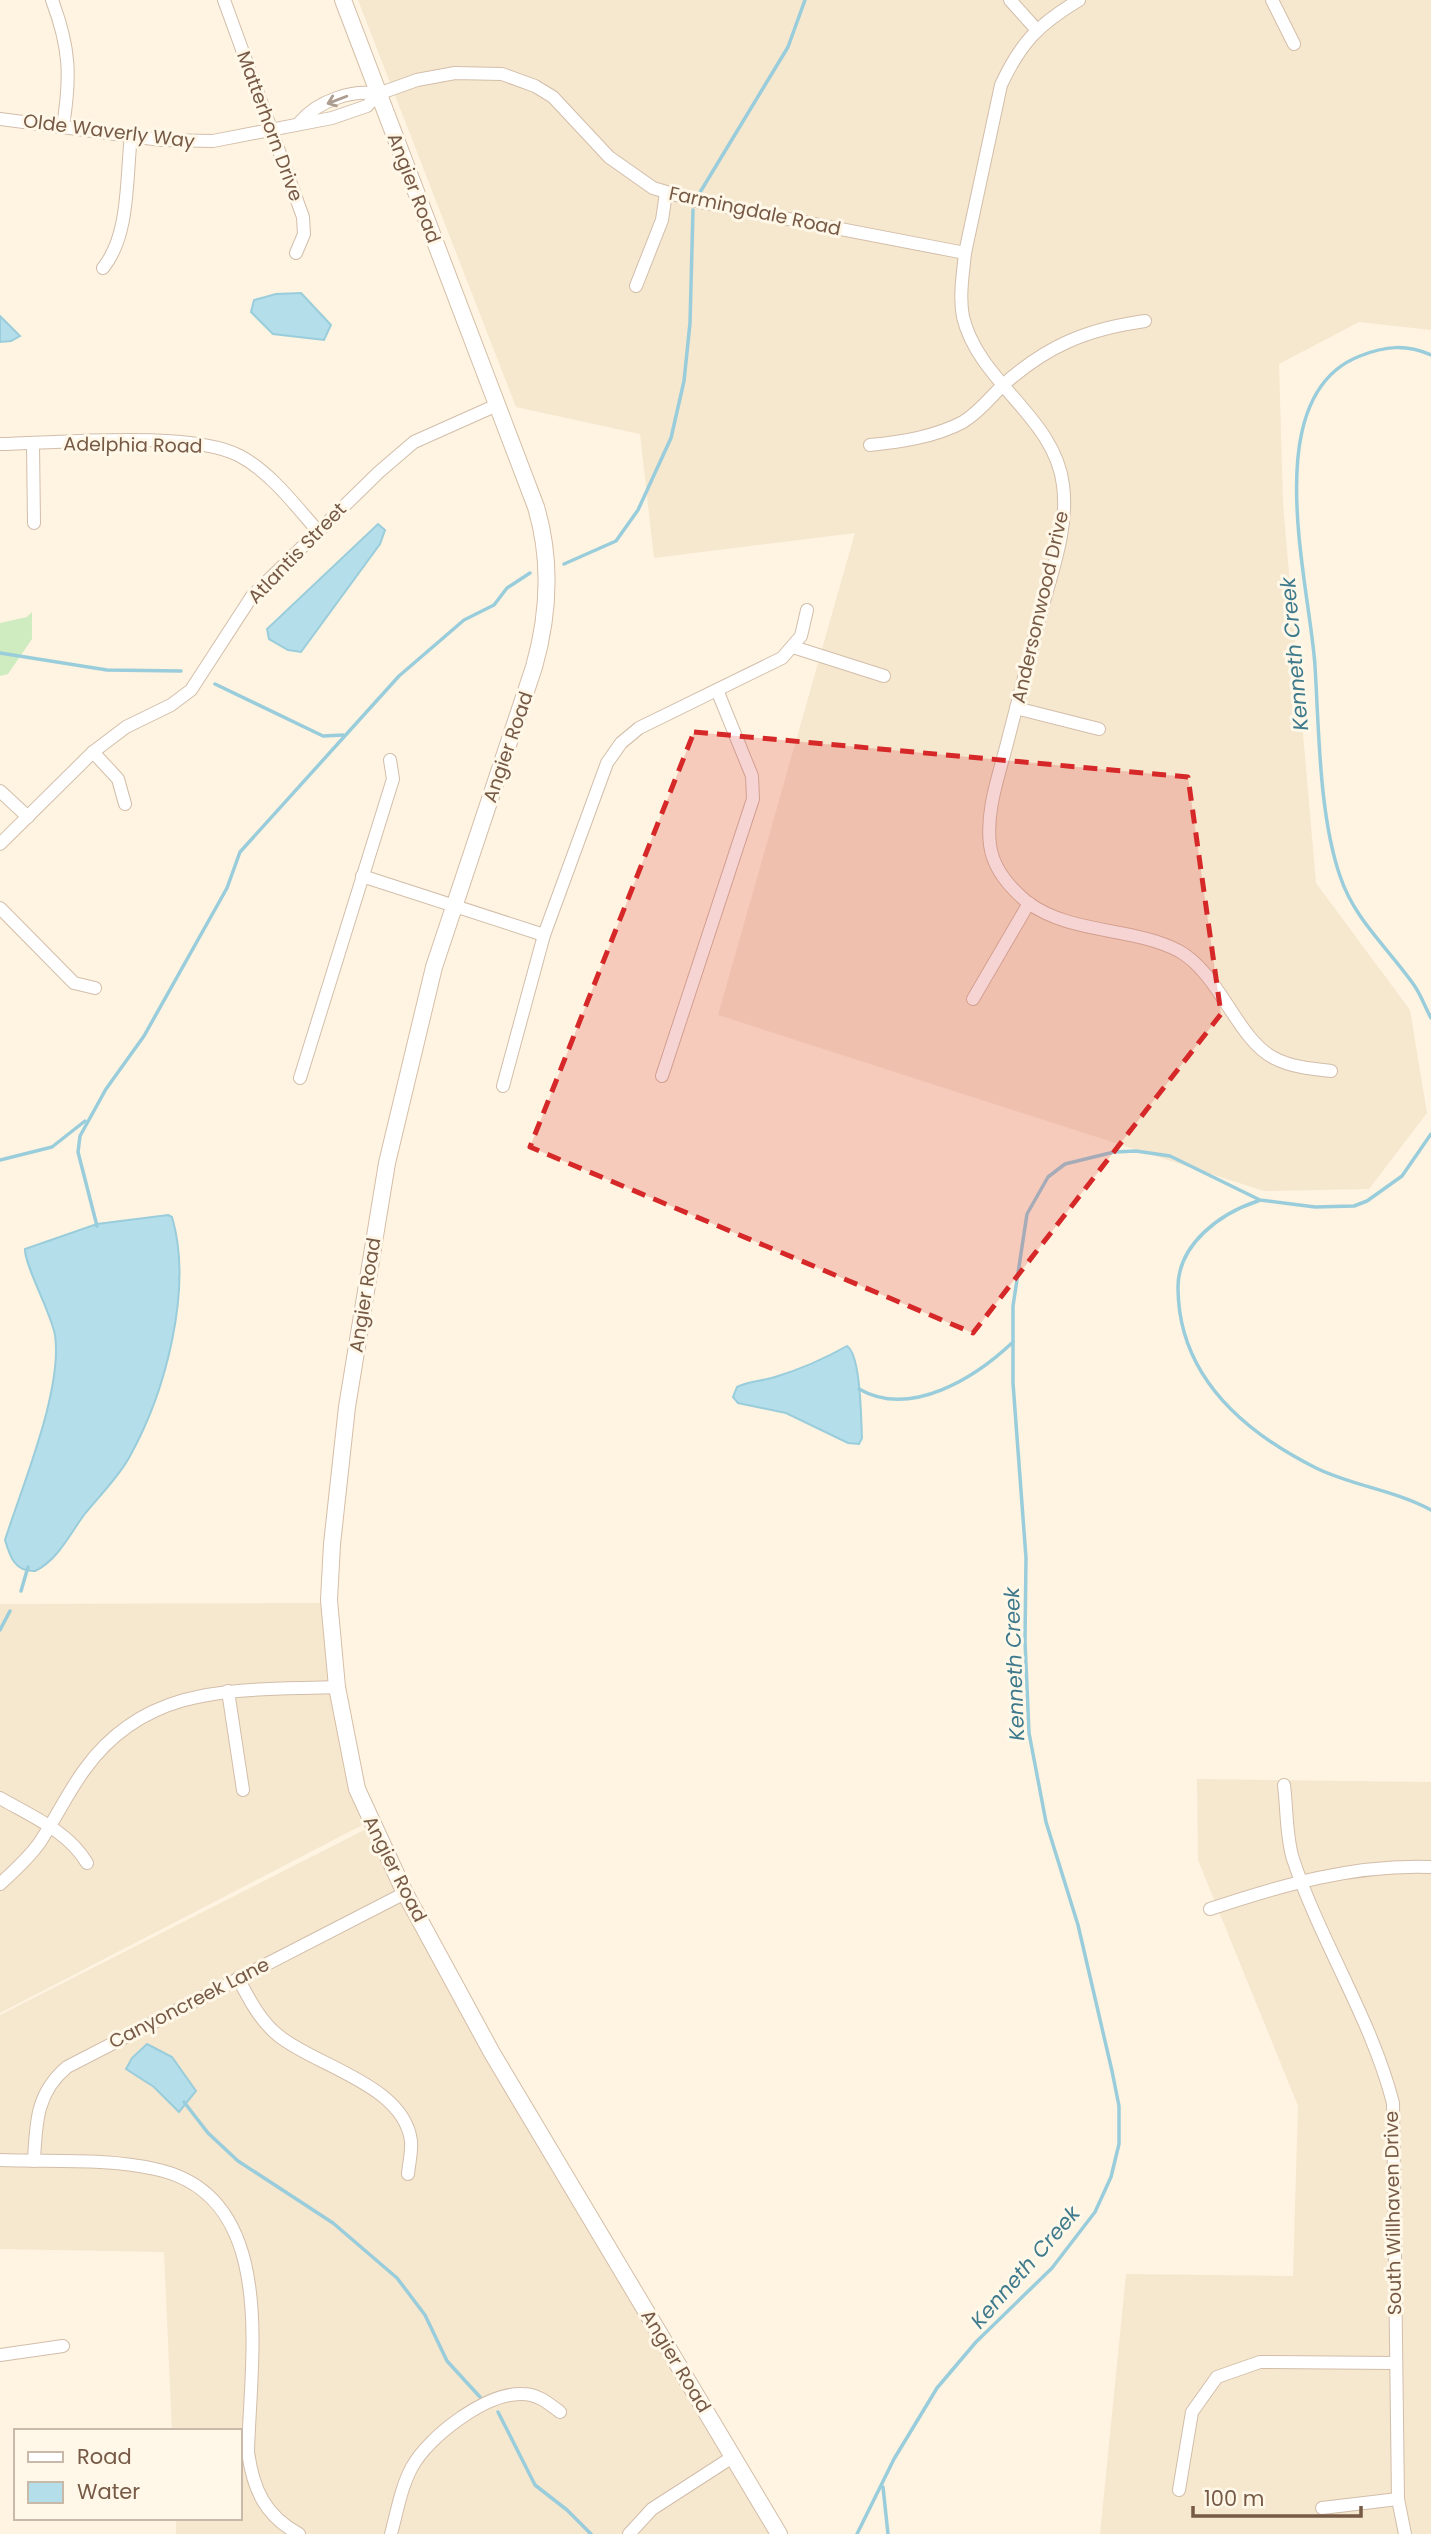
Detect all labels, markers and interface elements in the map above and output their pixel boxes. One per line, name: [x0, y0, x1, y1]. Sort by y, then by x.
street label: Matterhorn Drive: [230, 47, 310, 205]
one-way arrow: [326, 94, 348, 107]
street label: Olde Waverly Way: [22, 107, 197, 155]
street label: Angier Road: [381, 129, 447, 247]
street label: Farmingdale Road: [666, 180, 844, 242]
street label: Adelphia Road: [63, 430, 203, 460]
street label: Atlantis Street: [242, 496, 352, 610]
street label: Andersonwood Drive: [1005, 508, 1075, 706]
water label: Kenneth Creek: [1273, 575, 1315, 732]
street label: Angier Road: [476, 688, 540, 806]
street label: Angier Road: [343, 1236, 387, 1354]
water label: Kenneth Creek: [997, 1585, 1031, 1741]
street label: Angier Road: [357, 1811, 433, 1927]
street label: Canyoncreek Lane: [104, 1951, 274, 2055]
street label: South Willhaven Drive: [1378, 2111, 1408, 2315]
water label: Kenneth Creek: [964, 2199, 1087, 2335]
street label: Angier Road: [635, 2304, 717, 2418]
legend: [14, 2429, 242, 2520]
text: Road: [77, 2442, 132, 2471]
scale bar: [1193, 2474, 1361, 2518]
text: Water: [77, 2477, 140, 2506]
text: 100 m: [1204, 2484, 1264, 2513]

